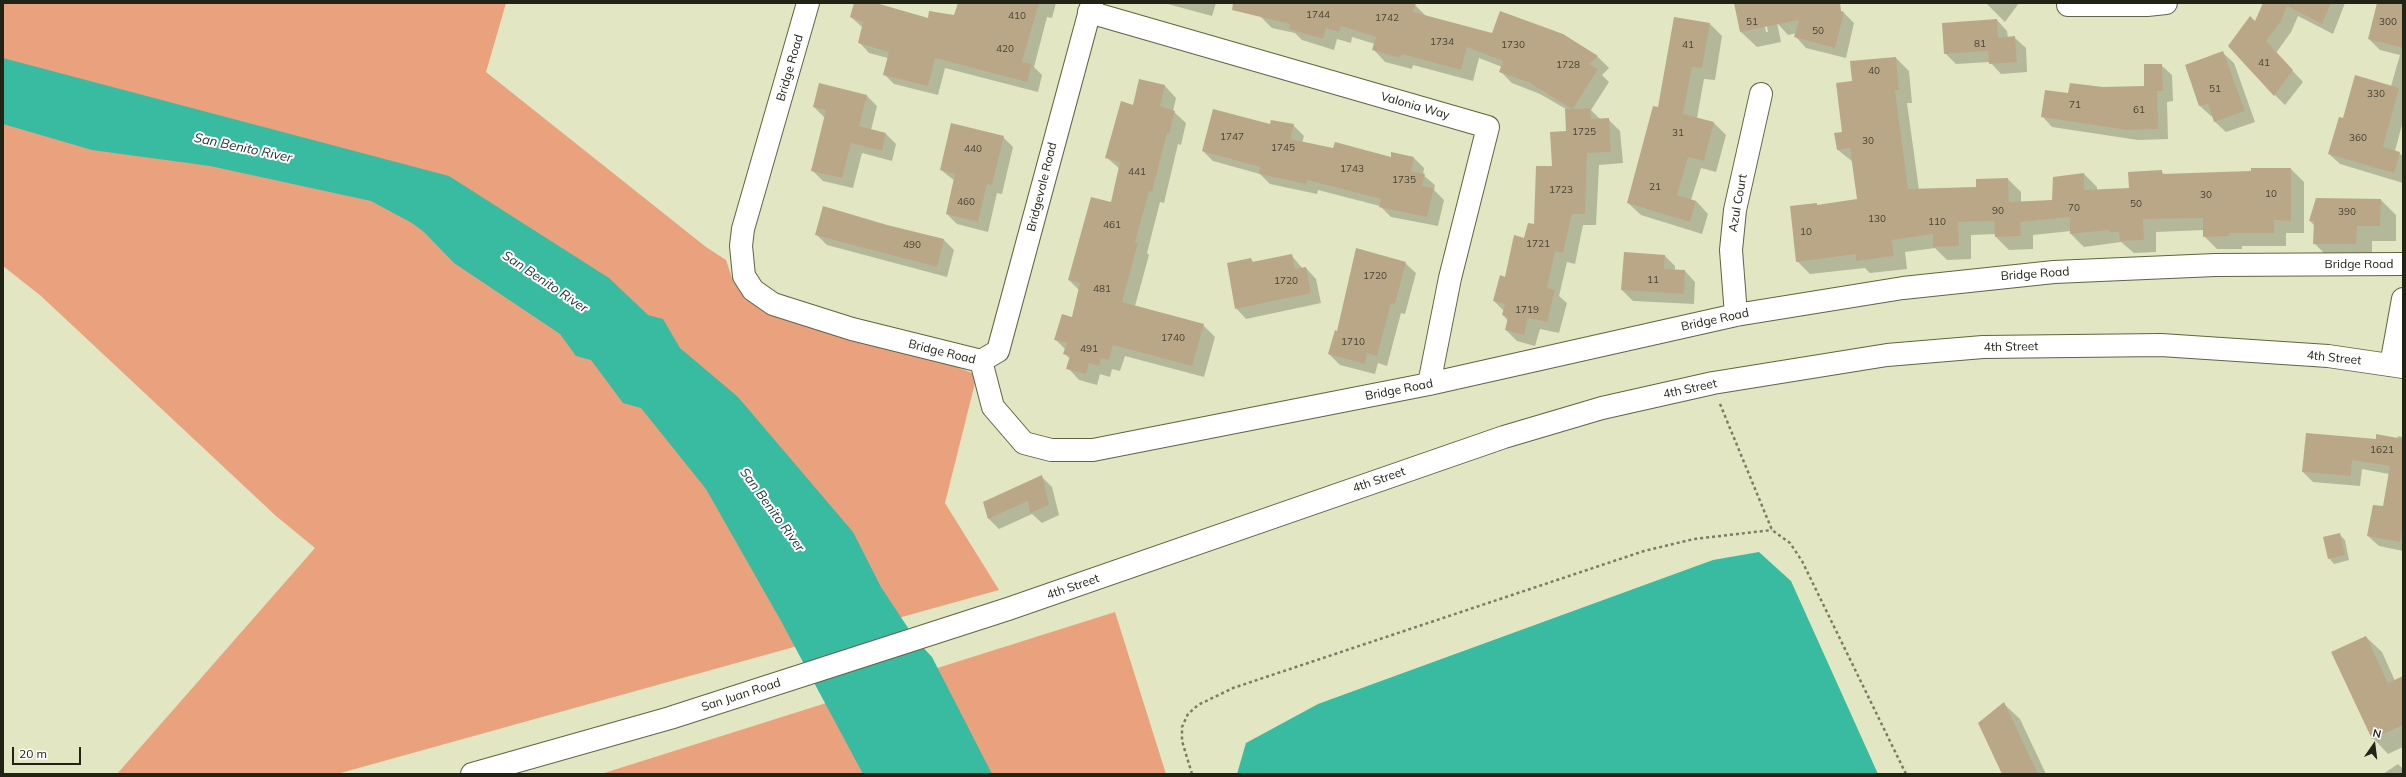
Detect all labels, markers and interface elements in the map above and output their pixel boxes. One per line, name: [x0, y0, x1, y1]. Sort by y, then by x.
house number: 1744: [1306, 9, 1330, 21]
house number: 410: [1008, 10, 1026, 22]
house number: 1742: [1375, 12, 1399, 24]
house number: 51: [1746, 16, 1758, 28]
house number: 300: [2379, 16, 2397, 28]
house number: 50: [1812, 25, 1824, 37]
street label: Bridge Road: [774, 33, 806, 103]
house number: 1734: [1430, 36, 1454, 48]
house number: 81: [1974, 38, 1986, 50]
house number: 1730: [1501, 39, 1525, 51]
house number: 41: [1682, 39, 1694, 51]
house number: 420: [996, 43, 1014, 55]
house number: 41: [2258, 57, 2270, 69]
house number: 1728: [1556, 59, 1580, 71]
house number: 40: [1868, 65, 1880, 77]
house number: 51: [2209, 83, 2221, 95]
house number: 330: [2367, 88, 2385, 100]
street label: Valonia Way: [1379, 89, 1451, 123]
house number: 71: [2069, 99, 2081, 111]
house number: 61: [2133, 104, 2145, 116]
house number: 1725: [1572, 126, 1596, 138]
house number: 31: [1672, 127, 1684, 139]
water label: San Benito River: [193, 130, 293, 166]
house number: 1747: [1220, 131, 1244, 143]
house number: 360: [2349, 132, 2367, 144]
house number: 30: [1862, 135, 1874, 147]
street label: Bridgevale Road: [1024, 141, 1060, 233]
house number: 1745: [1271, 142, 1295, 154]
house number: 440: [964, 143, 982, 155]
house number: 1743: [1340, 163, 1364, 175]
house number: 441: [1128, 166, 1146, 178]
street label: Azul Court: [1726, 173, 1750, 233]
house number: 1735: [1392, 174, 1416, 186]
house number: 21: [1649, 181, 1661, 193]
house number: 1723: [1549, 184, 1573, 196]
house number: 10: [2265, 188, 2277, 200]
house number: 30: [2200, 189, 2212, 201]
house number: 460: [957, 196, 975, 208]
house number: 50: [2130, 198, 2142, 210]
house number: 70: [2068, 202, 2080, 214]
house number: 90: [1992, 205, 2004, 217]
house number: 390: [2338, 206, 2356, 218]
house number: 130: [1868, 213, 1886, 225]
house number: 110: [1928, 216, 1946, 228]
house number: 461: [1103, 219, 1121, 231]
house number: 10: [1800, 226, 1812, 238]
house number: 1721: [1526, 238, 1550, 250]
house number: 490: [903, 239, 921, 251]
water label: San Benito River: [499, 248, 591, 316]
street label: Bridge Road: [2325, 257, 2393, 271]
street label: Bridge Road: [2000, 264, 2070, 284]
house number: 1720: [1363, 270, 1387, 282]
house number: 11: [1647, 274, 1659, 286]
house number: 1720: [1274, 275, 1298, 287]
house number: 481: [1093, 283, 1111, 295]
house number: 1719: [1515, 304, 1539, 316]
street label: Bridge Road: [1680, 306, 1750, 334]
house number: 1740: [1161, 332, 1185, 344]
house number: 1710: [1341, 336, 1365, 348]
street label: Bridge Road: [907, 337, 977, 367]
street label: 4th Street: [1984, 339, 2038, 355]
house number: 491: [1080, 343, 1098, 355]
street label: 4th Street: [2306, 348, 2362, 368]
street label: Bridge Road: [1364, 376, 1434, 404]
street label: 4th Street: [1662, 376, 1718, 402]
house number: 1621: [2370, 444, 2394, 456]
street label: 4th Street: [1351, 464, 1407, 496]
water label: San Benito River: [736, 465, 808, 555]
street label: 4th Street: [1045, 571, 1101, 603]
street label: San Juan Road: [700, 675, 782, 715]
north arrow: [2354, 725, 2394, 765]
text: N: [2371, 726, 2383, 741]
scale bar: [14, 739, 83, 765]
text: 20 m: [19, 746, 47, 761]

